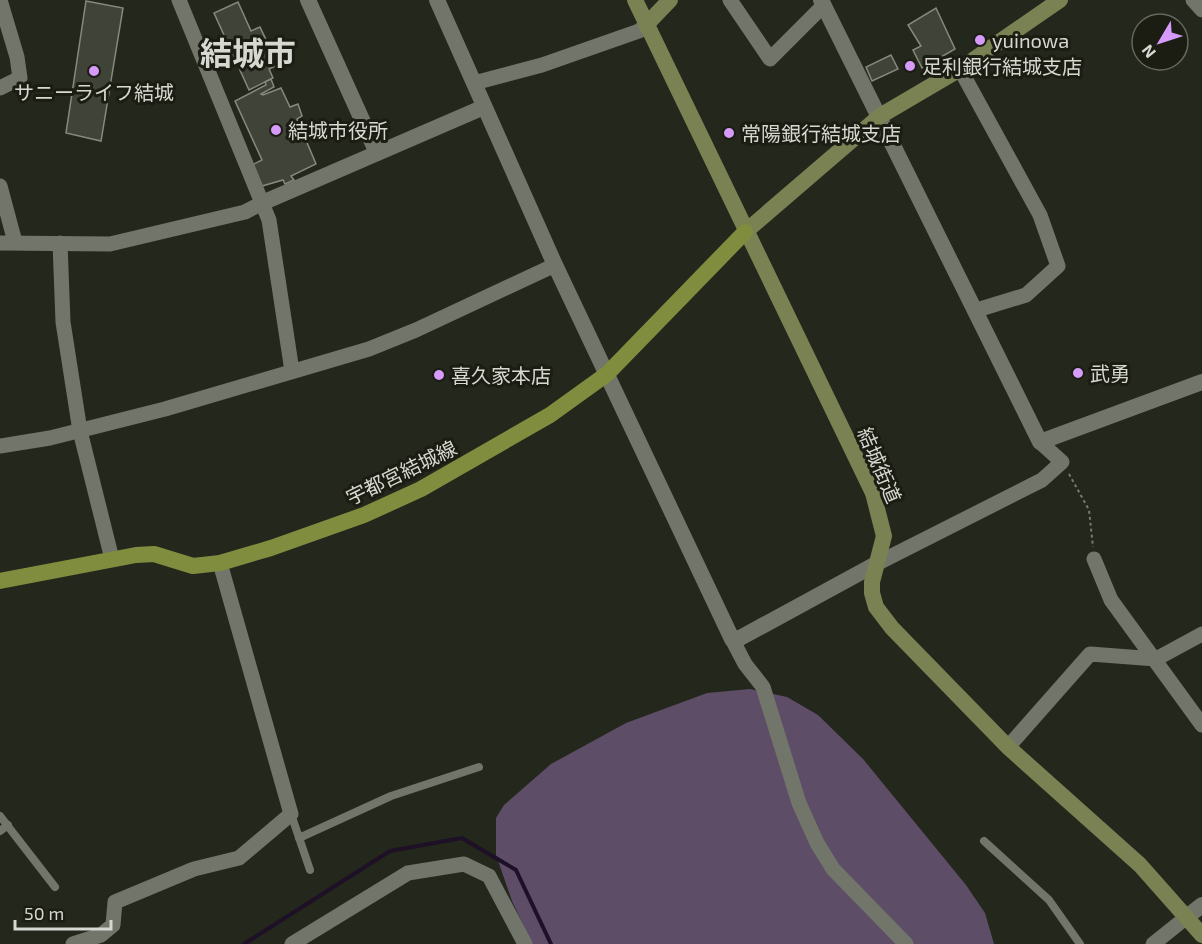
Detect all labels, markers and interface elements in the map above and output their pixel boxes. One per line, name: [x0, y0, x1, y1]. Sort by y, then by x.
north arrow: [1130, 12, 1190, 72]
place label: yuinowa: [992, 28, 1069, 52]
district label: 結城市: [200, 33, 296, 71]
marker: yuinowa: [973, 33, 987, 47]
text: N: [1137, 41, 1159, 62]
place label: 足利銀行結城支店: [922, 54, 1082, 78]
marker: 足利銀行結城支店: [903, 59, 917, 73]
marker: サニーライフ結城: [87, 64, 101, 78]
place label: サニーライフ結城: [14, 80, 174, 104]
place label: 結城市役所: [288, 118, 388, 142]
place label: 常陽銀行結城支店: [741, 121, 901, 145]
marker: 結城市役所: [269, 123, 283, 137]
marker: 常陽銀行結城支店: [722, 126, 736, 140]
place label: 武勇: [1090, 361, 1130, 385]
place label: 喜久家本店: [451, 363, 551, 387]
marker: 武勇: [1071, 366, 1085, 380]
marker: 喜久家本店: [432, 368, 446, 382]
street label: 結城街道: [853, 423, 907, 507]
street label: 宇都宮結城線: [342, 435, 460, 509]
scale bar: [15, 893, 111, 931]
text: 50 m: [24, 902, 64, 924]

